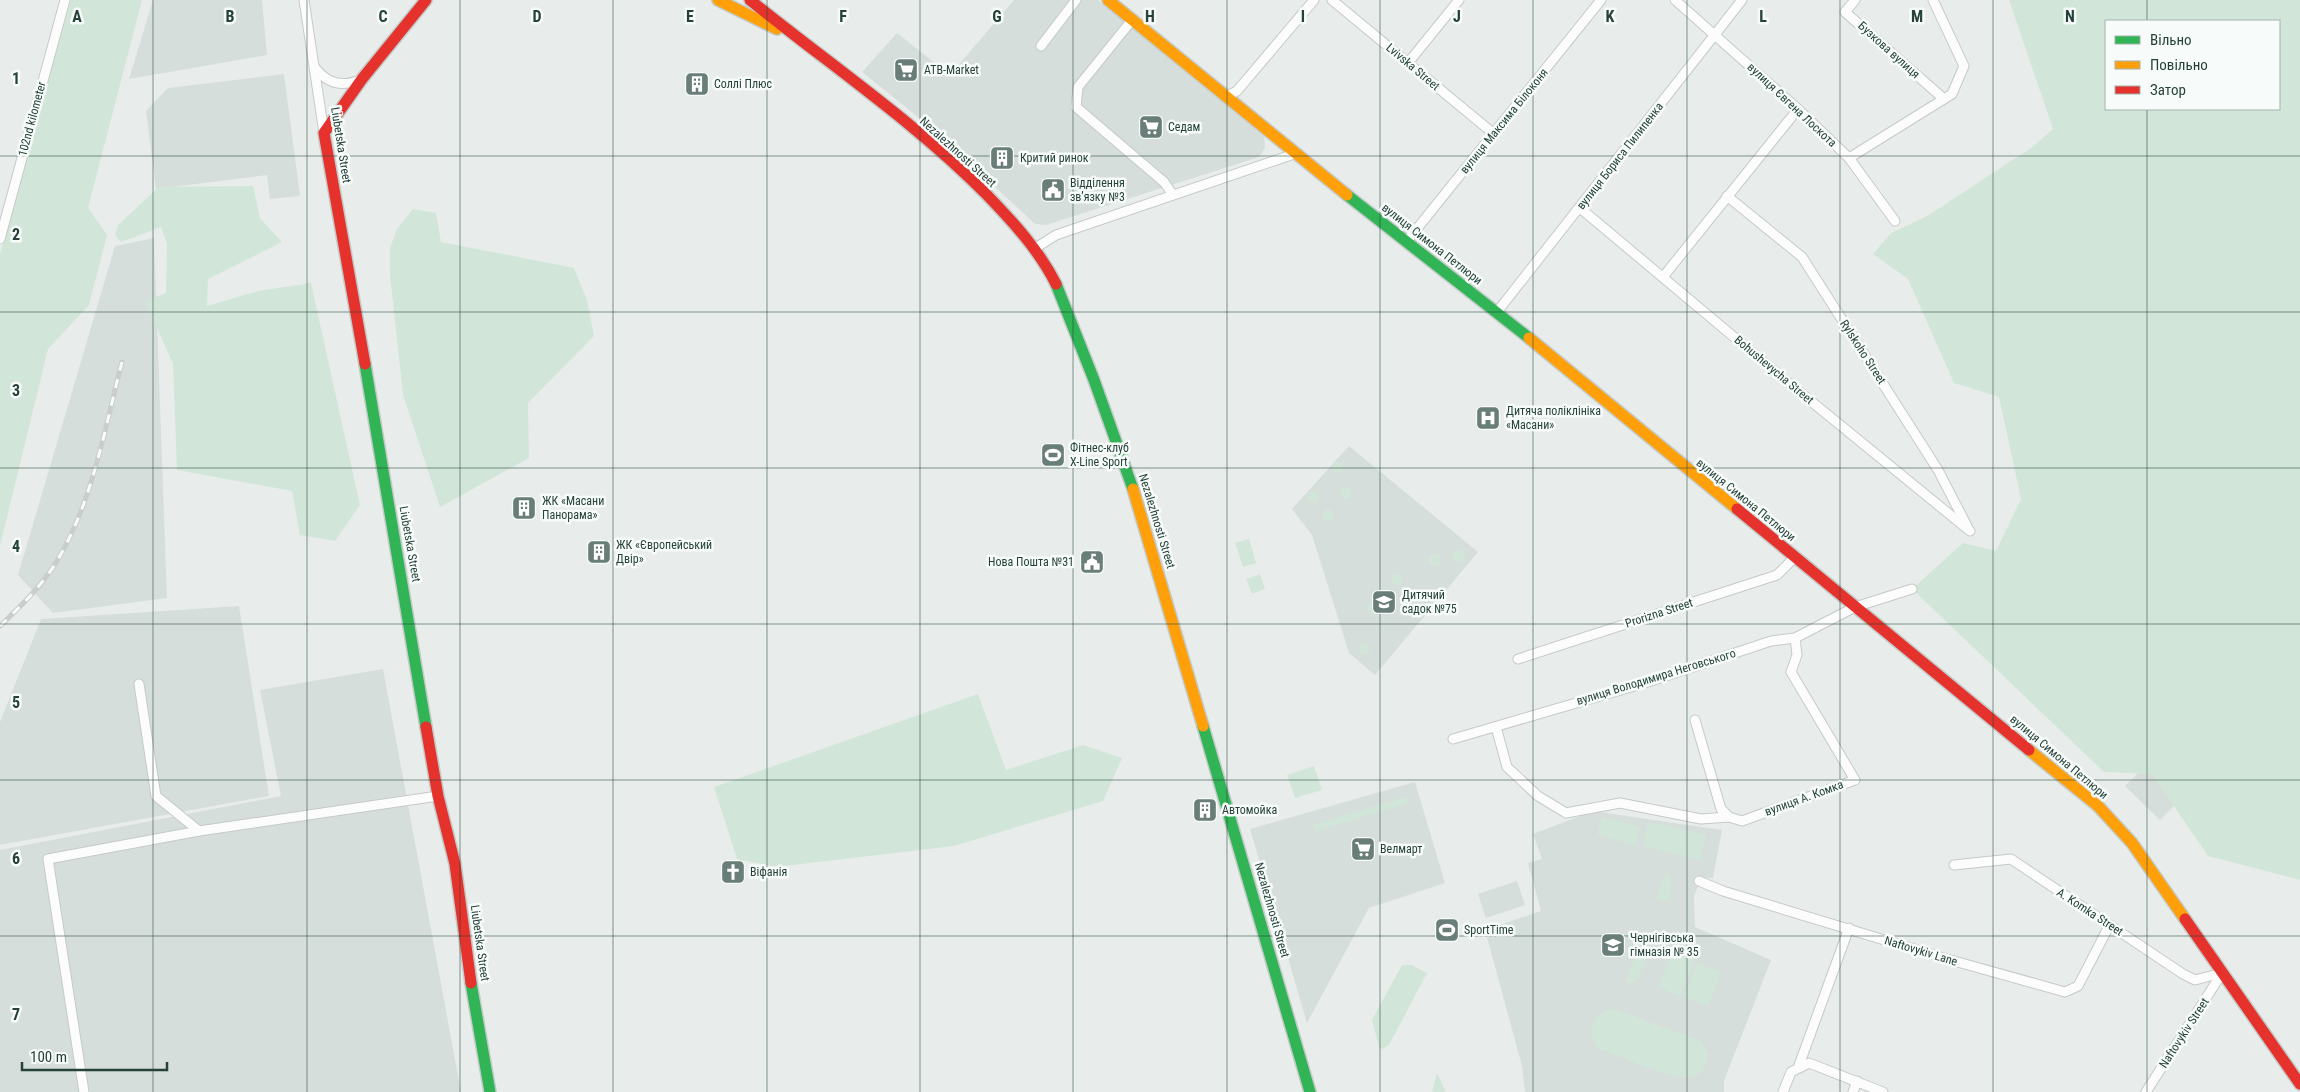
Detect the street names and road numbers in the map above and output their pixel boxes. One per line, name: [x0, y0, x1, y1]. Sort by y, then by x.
street label: Бузкова вулиця: [1855, 19, 1923, 81]
street label: Lvivska Street: [1383, 41, 1443, 94]
street label: вулиця Євгена Лоскота: [1745, 60, 1840, 150]
street label: вулиця Максима Білоконя: [1457, 66, 1551, 176]
street label: 102nd kilometer: [15, 80, 49, 158]
street label: вулиця Бориса Пилипенка: [1574, 100, 1666, 212]
street label: Liubetska Street: [328, 106, 354, 184]
street label: Nezalezhnosti Street: [917, 114, 999, 190]
street label: вулиця Симона Петлюри: [1379, 200, 1485, 288]
street label: Rylskoho Street: [1837, 317, 1889, 387]
street label: Bohushevycha Street: [1732, 333, 1817, 407]
street label: вулиця Симона Петлюри: [1694, 456, 1798, 544]
street label: Nezalezhnosti Street: [1136, 472, 1178, 570]
street label: Liubetska Street: [396, 505, 424, 584]
street label: Prorizna Street: [1623, 595, 1695, 631]
street label: вулиця Володимира Неговського: [1575, 646, 1737, 708]
street label: вулиця Симона Петлюри: [2007, 712, 2111, 802]
street label: вулиця А. Комка: [1763, 777, 1845, 819]
street label: Nezalezhnosti Street: [1252, 861, 1292, 959]
street label: A. Komka Street: [2054, 885, 2126, 939]
street label: Liubetska Street: [468, 904, 492, 982]
street label: Naftovykiv Lane: [1883, 933, 1959, 969]
street label: Naftovykiv Street: [2156, 995, 2212, 1071]

